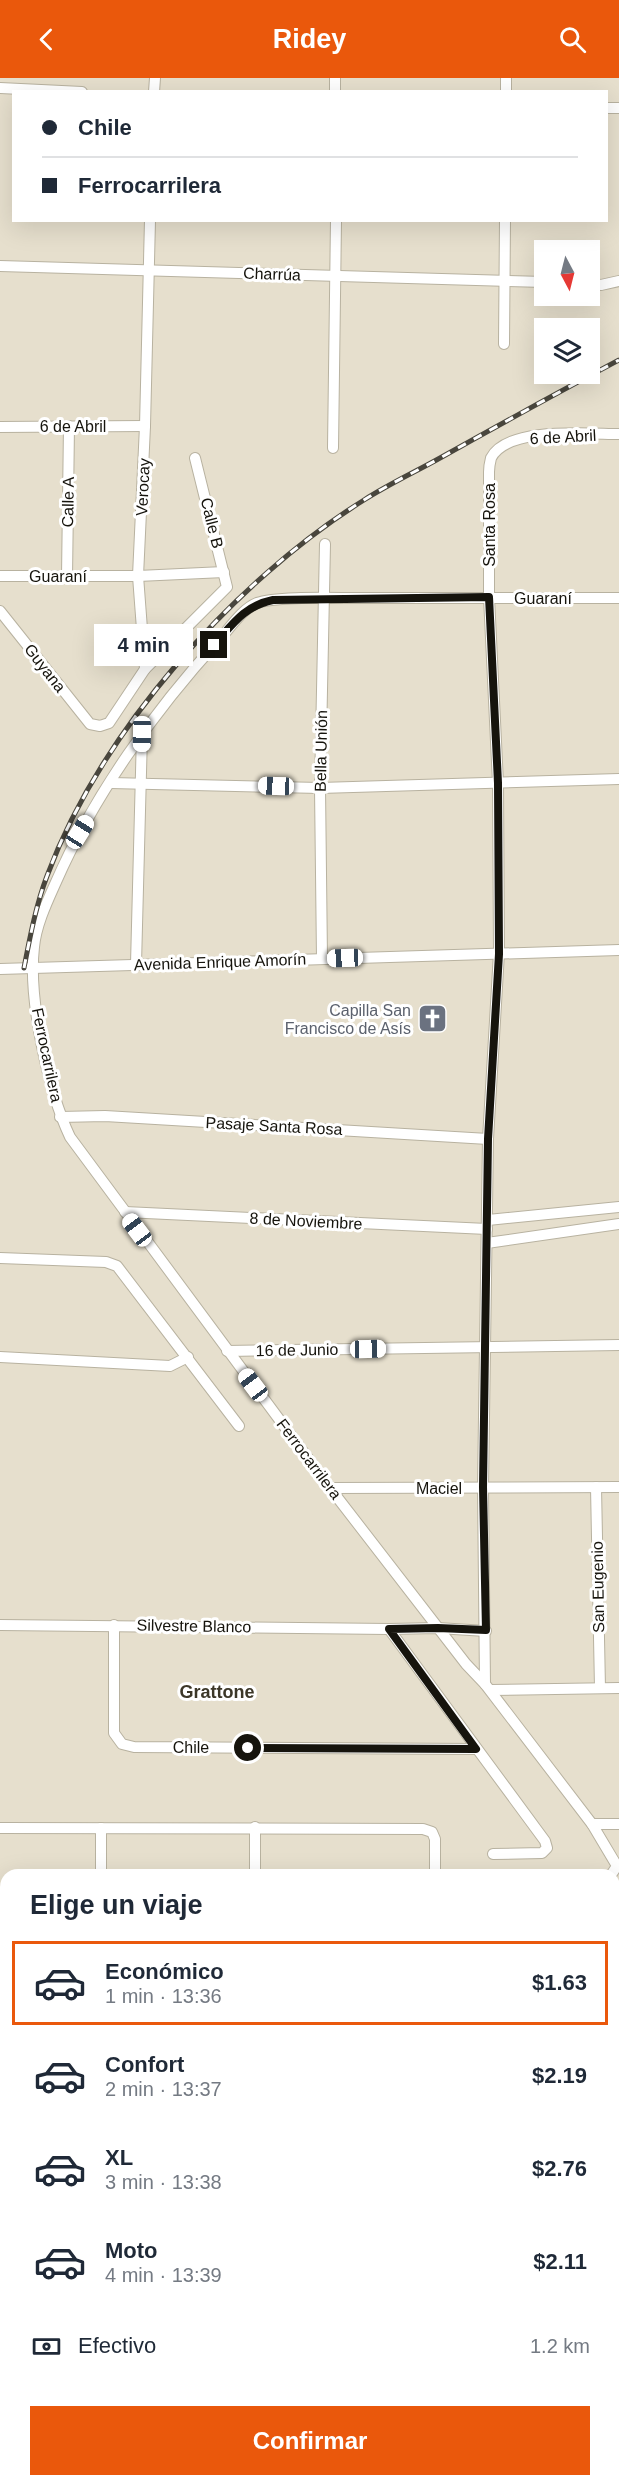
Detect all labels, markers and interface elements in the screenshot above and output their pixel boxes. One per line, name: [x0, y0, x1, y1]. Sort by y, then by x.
icon: back: [30, 23, 63, 56]
icon: search: [556, 23, 589, 56]
text: Ridey: [273, 24, 346, 54]
text: Chile: [78, 115, 132, 140]
text: Ferrocarrilera: [78, 173, 221, 198]
north arrow: [534, 240, 600, 306]
map controls: [534, 240, 600, 384]
street label: Charrúa: [243, 264, 301, 284]
button: layers: [534, 318, 600, 384]
street label: 6 de Abril: [40, 418, 106, 435]
street label: 6 de Abril: [529, 427, 597, 447]
street label: Verocay: [133, 458, 153, 516]
street label: Calle A: [59, 476, 77, 527]
street label: Santa Rosa: [481, 483, 498, 567]
street label: Calle B: [198, 496, 226, 550]
street label: Guaraní: [29, 568, 87, 585]
street label: Guaraní: [514, 590, 572, 607]
callout: 4 min: [94, 624, 193, 666]
route end: [200, 631, 227, 658]
text: 4 min: [117, 634, 170, 656]
street label: Guyana: [21, 641, 69, 695]
street label: Bella Unión: [312, 710, 330, 792]
car: [133, 716, 151, 752]
car: [258, 776, 294, 796]
car: [63, 812, 97, 852]
car: [327, 948, 363, 968]
street label: Avenida Enrique Amorín: [134, 950, 306, 974]
place label: Capilla San Francisco de Asís: [285, 1002, 411, 1037]
church icon: Capilla San Francisco de Asís: [416, 1003, 448, 1035]
street label: Ferrocarrilera: [29, 1006, 65, 1104]
street label: Pasaje Santa Rosa: [205, 1114, 343, 1138]
car: [119, 1210, 155, 1250]
street label: 8 de Noviembre: [249, 1210, 363, 1232]
car: [350, 1340, 386, 1358]
street label: 16 de Junio: [255, 1341, 339, 1359]
car: [235, 1365, 271, 1405]
street label: Ferrocarrilera: [273, 1416, 345, 1503]
street label: Maciel: [416, 1480, 462, 1497]
street label: San Eugenio: [589, 1541, 607, 1633]
street label: Silvestre Blanco: [137, 1617, 252, 1636]
district label: Grattone: [179, 1682, 255, 1702]
route start: [234, 1734, 261, 1761]
street label: Chile: [173, 1739, 209, 1756]
text: Elige un viaje: [30, 1890, 203, 1920]
icon: car: [33, 1956, 87, 2010]
text: Económico: [105, 1959, 224, 1984]
text: $1.63: [532, 1970, 587, 1995]
text: 1 min · 13:36: [105, 1985, 222, 2007]
icon: car: [33, 2049, 87, 2103]
text: Confort: [105, 2052, 184, 2077]
text: $2.19: [532, 2063, 587, 2088]
text: 2 min · 13:37: [105, 2078, 222, 2100]
icon: car: [33, 2142, 87, 2196]
text: XL: [105, 2145, 133, 2170]
text: $2.76: [532, 2156, 587, 2181]
text: 3 min · 13:38: [105, 2171, 222, 2193]
icon: car: [33, 2235, 87, 2289]
text: Moto: [105, 2238, 158, 2263]
text: $2.11: [533, 2249, 587, 2274]
text: 4 min · 13:39: [105, 2264, 222, 2286]
icon: cash: [30, 2330, 63, 2363]
text: Efectivo: [78, 2333, 156, 2358]
text: 1.2 km: [530, 2335, 590, 2357]
button: Confirmar: [30, 2406, 590, 2475]

